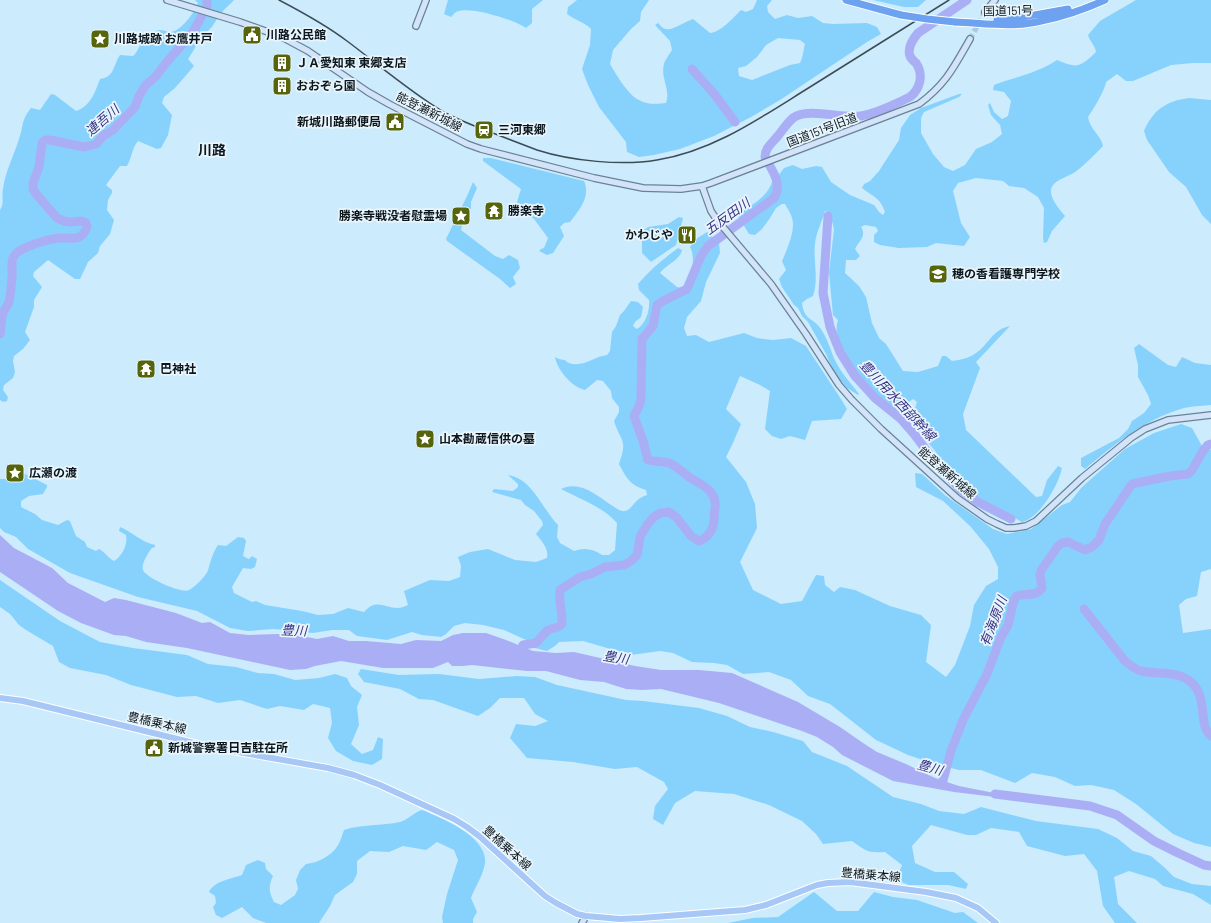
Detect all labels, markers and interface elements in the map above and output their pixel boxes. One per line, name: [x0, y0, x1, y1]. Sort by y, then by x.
street label: 国道151号: [983, 3, 1033, 17]
public building icon: 川路公民館: [241, 24, 263, 46]
place label: 川路公民館: [266, 27, 326, 41]
place icon: 川路城跡 お鷹井戸: [89, 28, 111, 50]
place label: 川路城跡 お鷹井戸: [114, 31, 212, 45]
building icon: ＪＡ愛知東 東郷支店: [271, 52, 293, 74]
place label: ＪＡ愛知東 東郷支店: [296, 55, 406, 69]
building icon: おおぞら園: [271, 75, 293, 97]
place label: おおぞら園: [296, 78, 356, 92]
street label: 能登瀬新城線: [394, 89, 465, 134]
water label: 連吾川: [82, 100, 123, 139]
street label: 国道151号旧道: [784, 109, 859, 149]
public building icon: 新城川路郵便局: [384, 111, 406, 133]
place label: 新城川路郵便局: [297, 114, 381, 128]
station icon: 三河東郷: [473, 119, 495, 141]
place label: 三河東郷: [498, 122, 546, 136]
district label: 川路: [198, 141, 226, 158]
water label: 五反田川: [701, 193, 754, 238]
temple icon: 勝楽寺: [483, 200, 505, 222]
place label: 勝楽寺: [508, 203, 544, 217]
place icon: 勝楽寺戦没者慰霊場: [450, 205, 472, 227]
place label: 勝楽寺戦没者慰霊場: [339, 208, 447, 222]
restaurant icon: かわじや: [676, 224, 698, 246]
place label: かわじや: [625, 227, 673, 241]
school or university icon: 穂の香看護専門学校: [927, 263, 949, 285]
place label: 穂の香看護専門学校: [952, 266, 1060, 280]
water label: 豊川用水西部幹線: [857, 357, 941, 445]
temple icon: 巴神社: [135, 358, 157, 380]
place label: 巴神社: [160, 361, 196, 375]
place icon: 山本勘蔵信供の墓: [414, 428, 436, 450]
place label: 山本勘蔵信供の墓: [439, 431, 535, 445]
street label: 能登瀬新城線: [916, 443, 979, 501]
place icon: 広瀬の渡: [4, 462, 26, 484]
place label: 広瀬の渡: [29, 465, 77, 479]
water label: 有海原川: [976, 592, 1011, 648]
water label: 豊川: [281, 622, 309, 639]
water label: 豊川: [602, 647, 632, 667]
street label: 豊橋乗本線: [126, 708, 188, 736]
public building icon: 新城警察署日吉駐在所: [143, 737, 165, 759]
place label: 新城警察署日吉駐在所: [168, 740, 288, 754]
water label: 豊川: [915, 756, 947, 779]
street label: 豊橋乗本線: [481, 822, 535, 873]
street label: 豊橋乗本線: [841, 864, 902, 884]

